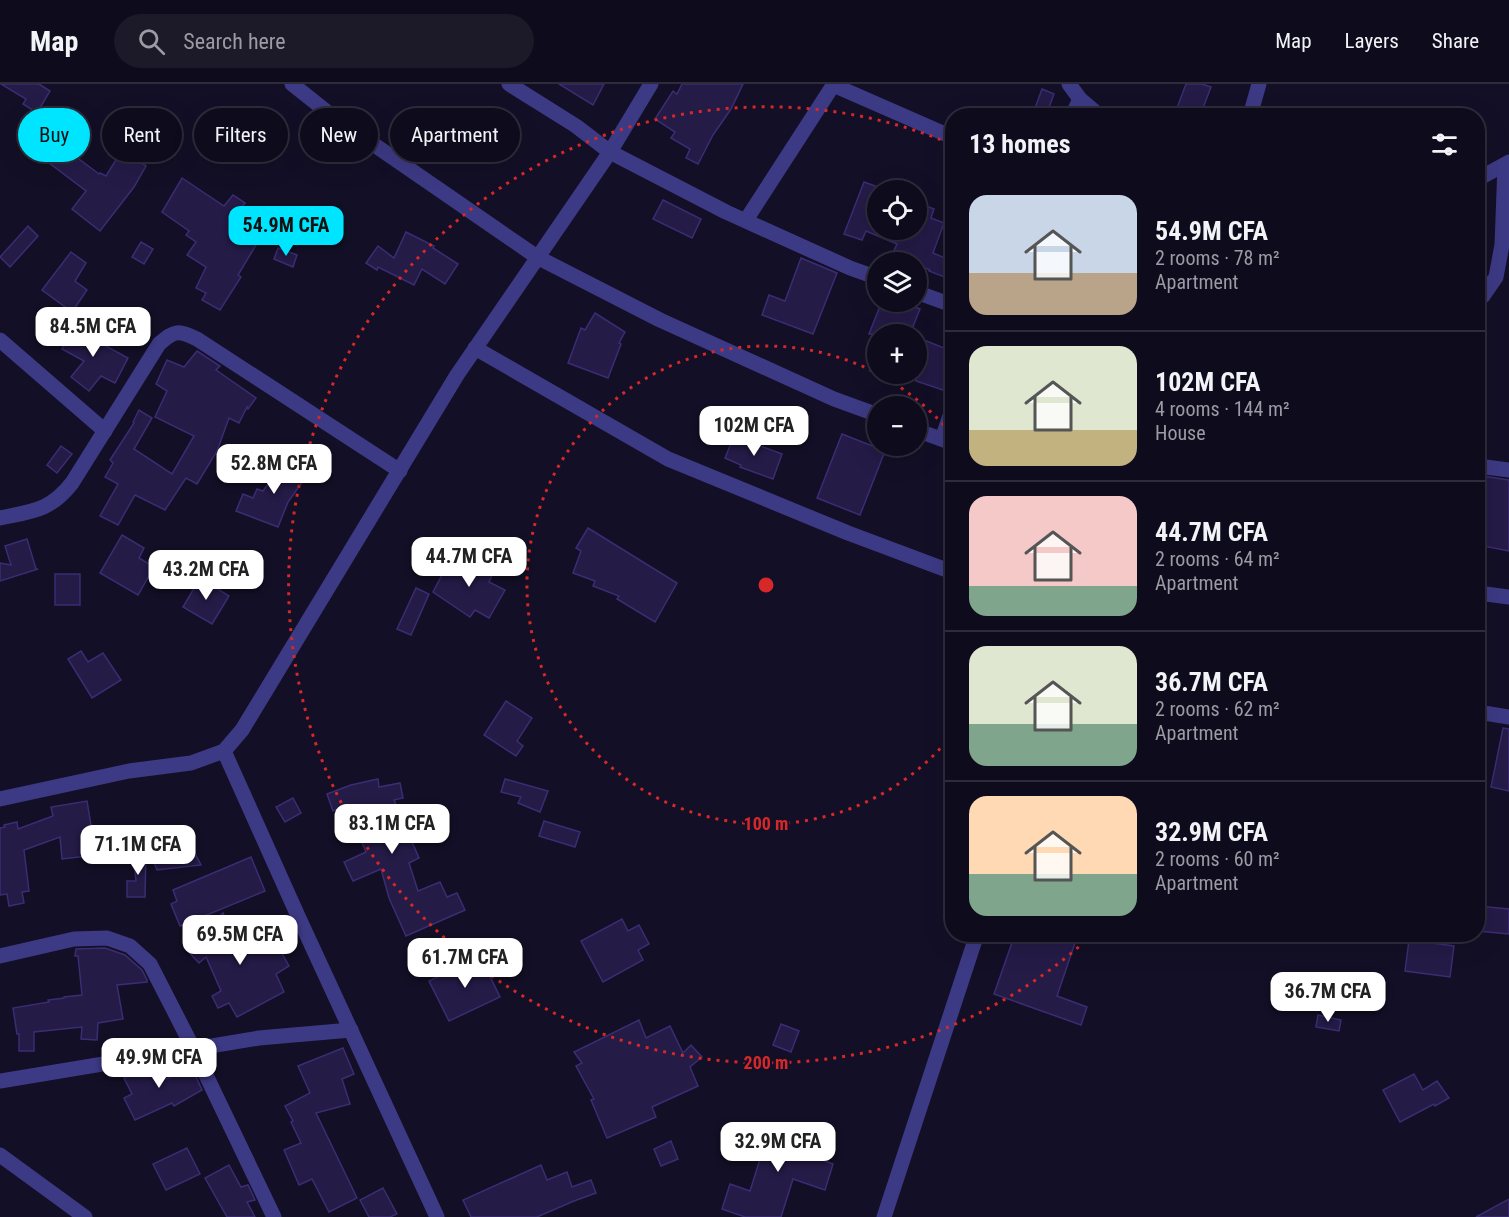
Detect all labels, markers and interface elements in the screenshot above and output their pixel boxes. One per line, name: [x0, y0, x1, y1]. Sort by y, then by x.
search box: [114, 14, 534, 68]
text: Map: [30, 25, 78, 58]
icon: search: [135, 25, 168, 58]
text: Search here: [183, 29, 286, 54]
text: Map: [1275, 29, 1312, 53]
text: Layers: [1345, 29, 1399, 53]
text: Share: [1432, 29, 1479, 53]
chip: Buy: [18, 108, 90, 162]
chip: Rent: [102, 108, 182, 162]
chip: Filters: [194, 108, 288, 162]
chip: New: [300, 108, 378, 162]
chip: Apartment: [390, 108, 520, 162]
icon: filters: [1428, 128, 1461, 161]
text: 13 homes: [969, 129, 1071, 159]
map controls: [867, 180, 927, 456]
button: locate: [867, 180, 927, 240]
pin: 54.9M CFA: [217, 206, 355, 257]
text: 54.9M CFA: [243, 213, 329, 237]
text: 54.9M CFA: [1155, 216, 1268, 246]
icon: home: [1017, 219, 1089, 291]
text: 2 rooms · 78 m²: [1155, 246, 1280, 270]
button: layers: [867, 252, 927, 312]
text: Apartment: [1155, 270, 1239, 294]
pin: 84.5M CFA: [24, 307, 162, 358]
text: 84.5M CFA: [50, 314, 136, 338]
button: +: [867, 324, 927, 384]
text: 102M CFA: [1155, 367, 1260, 397]
icon: home: [1017, 370, 1089, 442]
button: −: [867, 396, 927, 456]
text: 4 rooms · 144 m²: [1155, 397, 1290, 421]
pin: 102M CFA: [692, 406, 816, 457]
text: 102M CFA: [713, 413, 795, 437]
text: House: [1155, 421, 1206, 445]
pin: 52.8M CFA: [205, 444, 343, 495]
text: 52.8M CFA: [231, 451, 317, 475]
text: 44.7M CFA: [1155, 517, 1268, 547]
icon: home: [1017, 520, 1089, 592]
pin: 44.7M CFA: [400, 537, 538, 588]
text: 44.7M CFA: [426, 544, 512, 568]
text: 2 rooms · 64 m²: [1155, 547, 1280, 571]
pin: 43.2M CFA: [137, 550, 275, 601]
text: 43.2M CFA: [163, 557, 249, 581]
text: Apartment: [1155, 571, 1239, 595]
centre of rings: [756, 575, 776, 595]
text: 36.7M CFA: [1155, 667, 1268, 697]
icon: home: [1017, 670, 1089, 742]
text: 2 rooms · 62 m²: [1155, 697, 1280, 721]
text: Apartment: [1155, 721, 1239, 745]
pin: 83.1M CFA: [323, 804, 461, 855]
text: 83.1M CFA: [349, 811, 435, 835]
text: 100 m: [744, 813, 788, 834]
text: 32.9M CFA: [1155, 817, 1268, 847]
icon: home: [1017, 820, 1089, 892]
pin: 71.1M CFA: [69, 825, 207, 876]
text: 71.1M CFA: [95, 832, 181, 856]
text: 2 rooms · 60 m²: [1155, 847, 1280, 871]
text: Apartment: [1155, 871, 1239, 895]
pin: 69.5M CFA: [171, 915, 309, 966]
text: 69.5M CFA: [197, 922, 283, 946]
pin: 61.7M CFA: [396, 938, 534, 989]
text: 61.7M CFA: [422, 945, 508, 969]
pin: 36.7M CFA: [1259, 972, 1397, 1023]
text: 36.7M CFA: [1285, 979, 1371, 1003]
pin: 49.9M CFA: [90, 1038, 228, 1089]
text: 49.9M CFA: [116, 1045, 202, 1069]
text: 200 m: [744, 1052, 788, 1073]
pin: 32.9M CFA: [709, 1122, 847, 1173]
text: 32.9M CFA: [735, 1129, 821, 1153]

